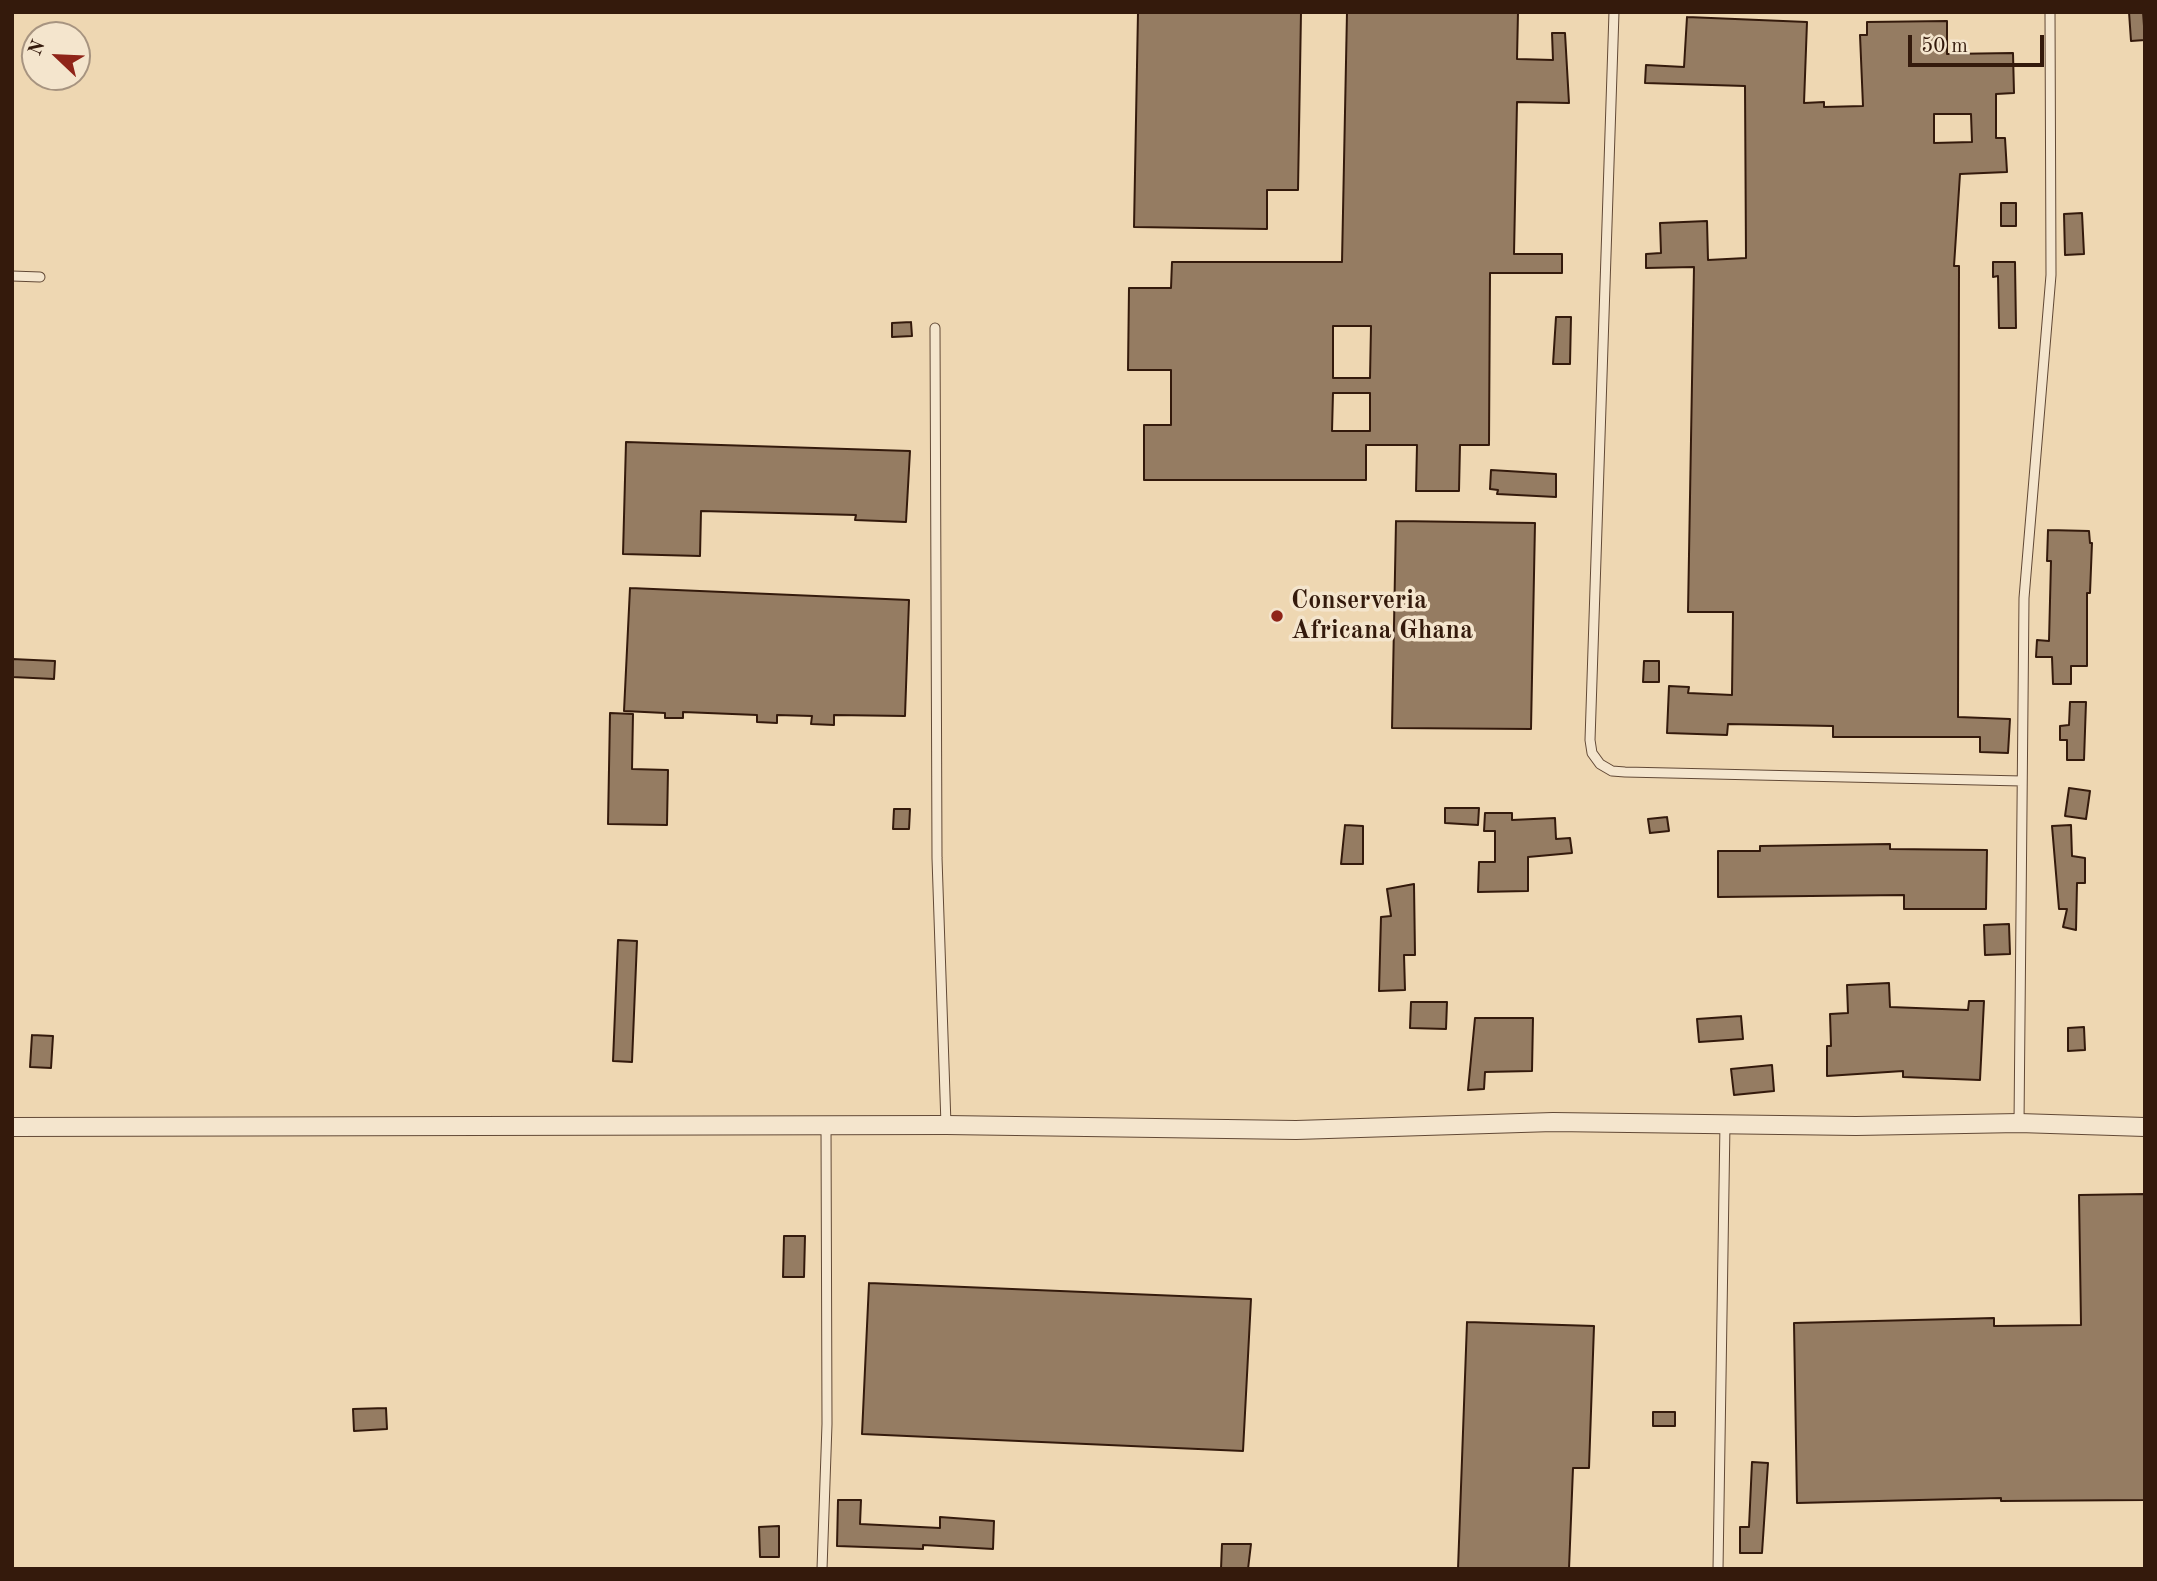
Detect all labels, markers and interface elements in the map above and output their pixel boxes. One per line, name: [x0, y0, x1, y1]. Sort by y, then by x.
north arrow: [21, 21, 91, 91]
scale bar: [1912, 21, 2048, 65]
text: 50 m: [1921, 36, 1968, 57]
text: N: [26, 38, 50, 59]
place label: Conserveria Africana Ghana: [1291, 585, 1473, 646]
marker: Conserveria Africana Ghana: [1269, 608, 1285, 624]

